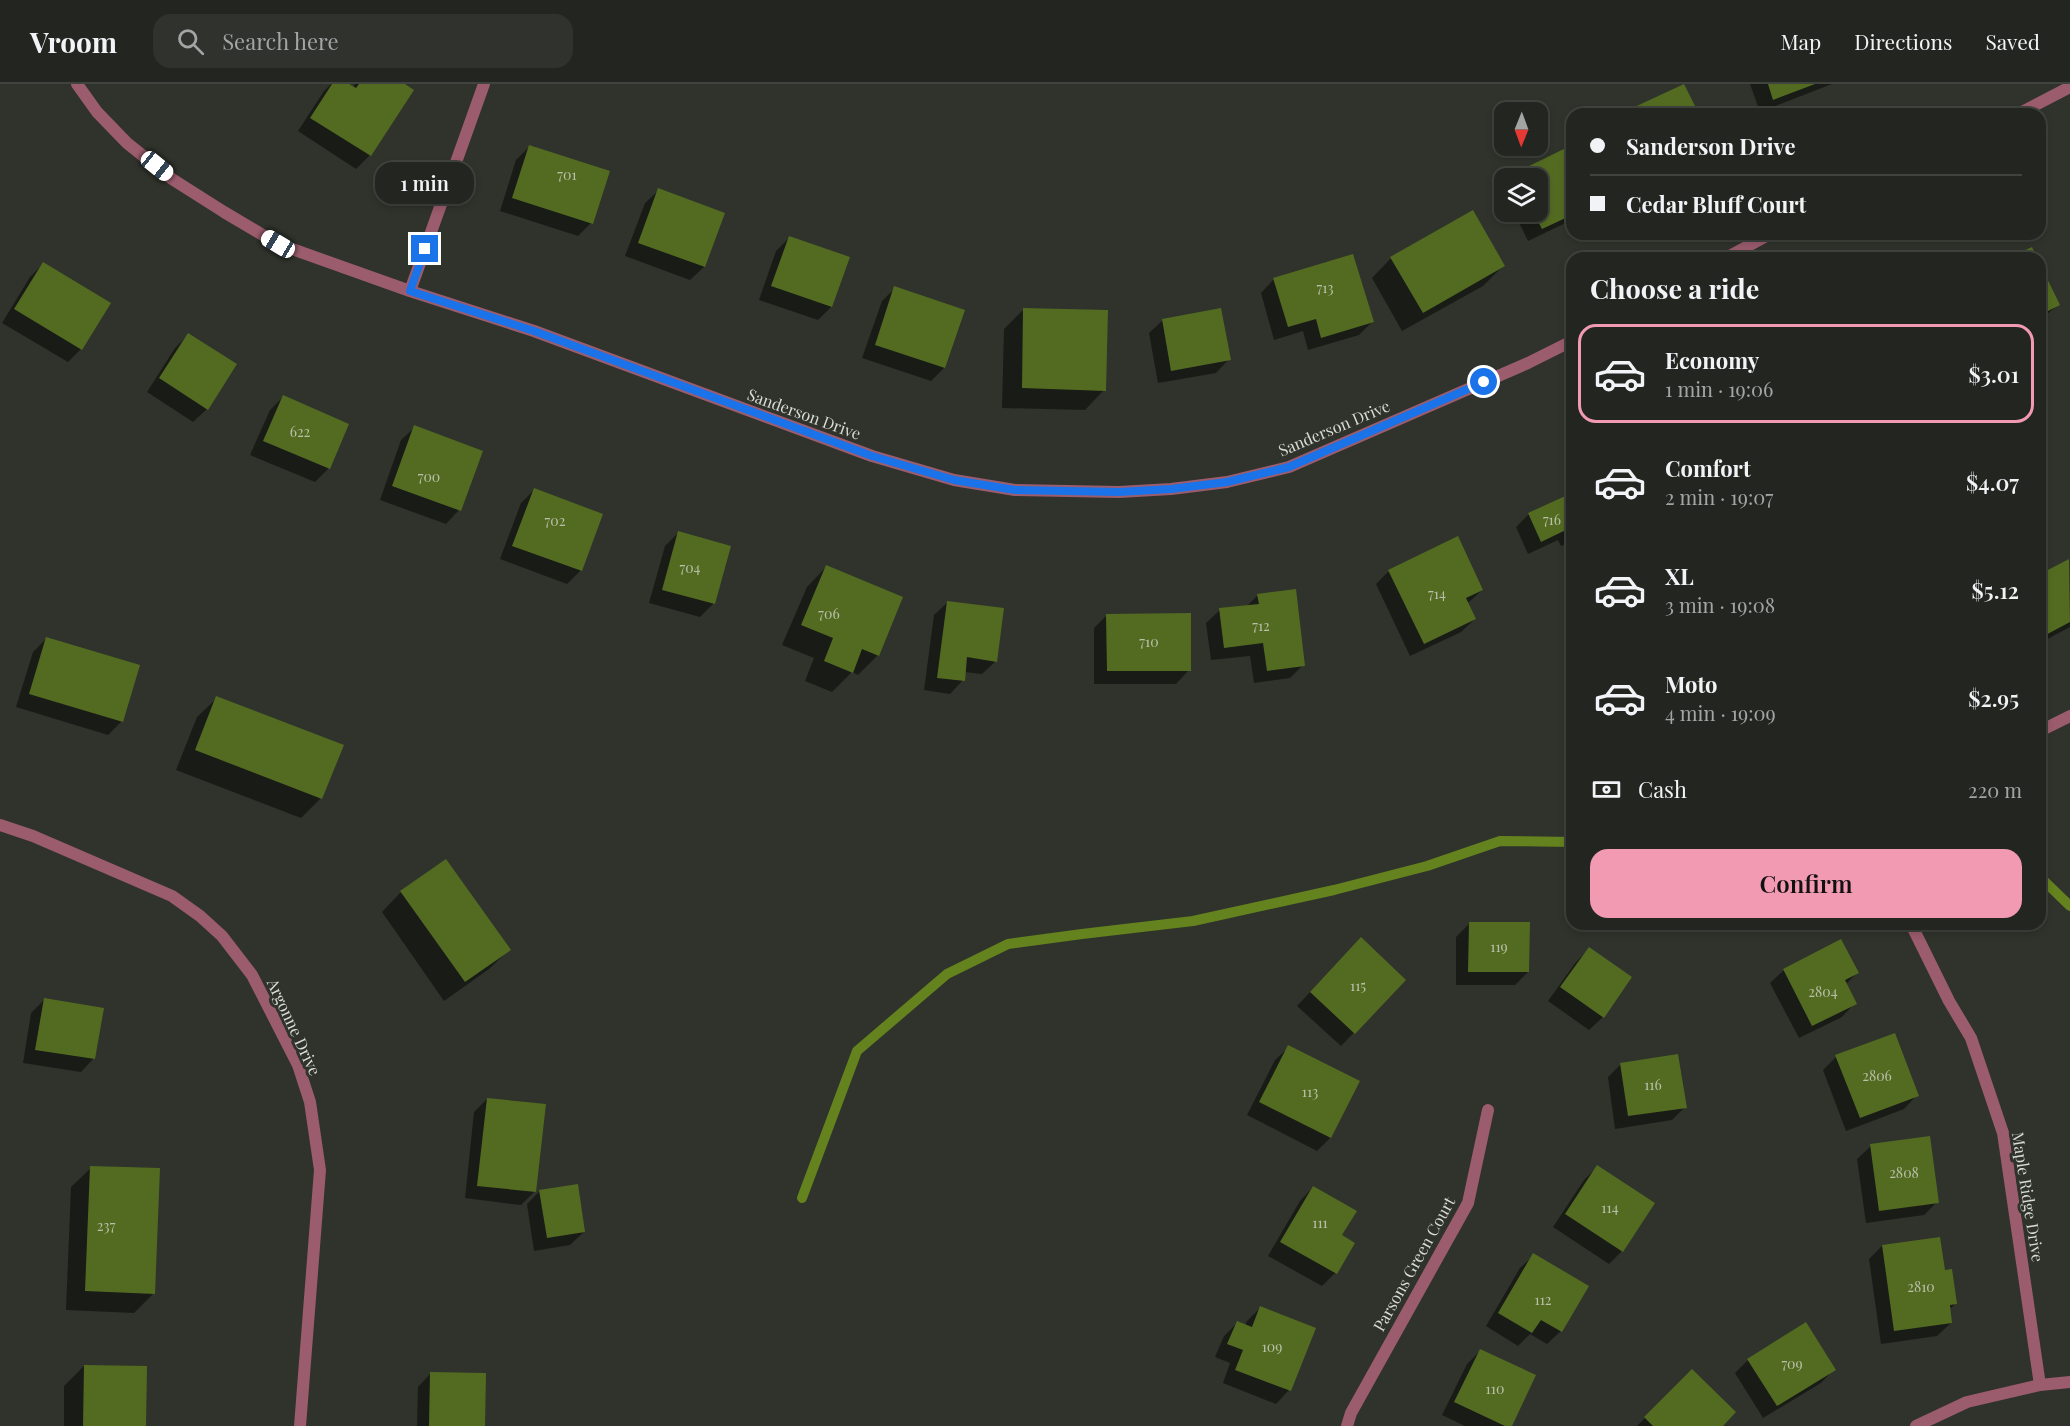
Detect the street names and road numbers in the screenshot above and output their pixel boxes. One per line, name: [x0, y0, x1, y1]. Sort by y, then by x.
street label: Sanderson Drive: [745, 383, 864, 444]
street label: Sanderson Drive: [1275, 395, 1393, 461]
street label: Argonne Drive: [262, 974, 326, 1079]
street label: Maple Ridge Drive: [2008, 1130, 2049, 1264]
street label: Parsons Green Court: [1368, 1193, 1459, 1335]

